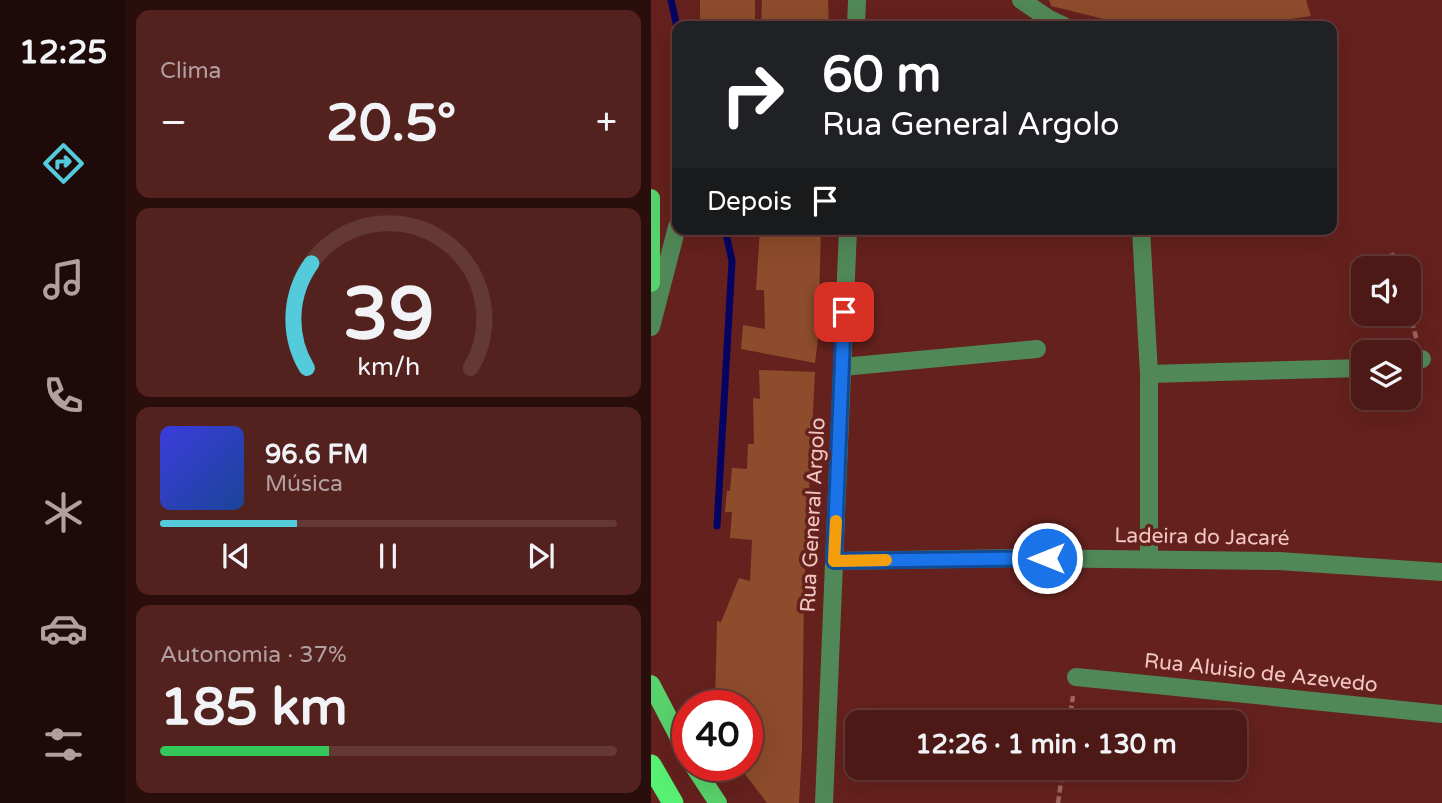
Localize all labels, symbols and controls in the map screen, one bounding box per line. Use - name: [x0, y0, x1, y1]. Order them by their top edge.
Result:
- text: 12:25: [19, 34, 107, 72]
- text: 60 m: [822, 46, 941, 105]
- icon: right: [707, 49, 798, 140]
- text: Clima: [160, 57, 221, 85]
- text: 20.5°: [326, 92, 456, 155]
- text: −: [160, 100, 187, 146]
- text: +: [596, 100, 617, 146]
- text: Rua General Argolo: [822, 106, 1120, 144]
- icon: directions: [39, 139, 88, 188]
- icon: arrive: [806, 182, 844, 220]
- text: Depois: [707, 186, 792, 217]
- icon: music: [39, 255, 88, 304]
- map controls: [1351, 256, 1421, 410]
- button: sound: [1351, 256, 1421, 326]
- text: 39: [343, 272, 434, 360]
- pin: [814, 282, 874, 342]
- icon: arrive: [825, 293, 863, 331]
- button: layers: [1351, 340, 1421, 410]
- text: km/h: [357, 352, 420, 382]
- icon: phone: [39, 371, 88, 420]
- street label: Rua General Argolo: [795, 417, 831, 613]
- text: 96.6 FM: [265, 439, 368, 470]
- text: Música: [265, 470, 343, 498]
- icon: climate: [39, 488, 88, 537]
- position arrow: [1010, 521, 1084, 595]
- street label: Ladeira do Jacaré: [1114, 523, 1290, 551]
- icon: previous: [217, 537, 255, 575]
- icon: pause: [369, 537, 407, 575]
- icon: next: [522, 537, 560, 575]
- icon: car: [39, 604, 88, 653]
- text: Autonomia · 37%: [160, 641, 347, 669]
- street label: Rua Aluisio de Azevedo: [1143, 648, 1379, 698]
- text: 185 km: [160, 676, 348, 739]
- speed limit sign: 40: [672, 690, 763, 781]
- icon: filters: [39, 720, 88, 769]
- text: 12:26 · 1 min · 130 m: [915, 729, 1177, 760]

